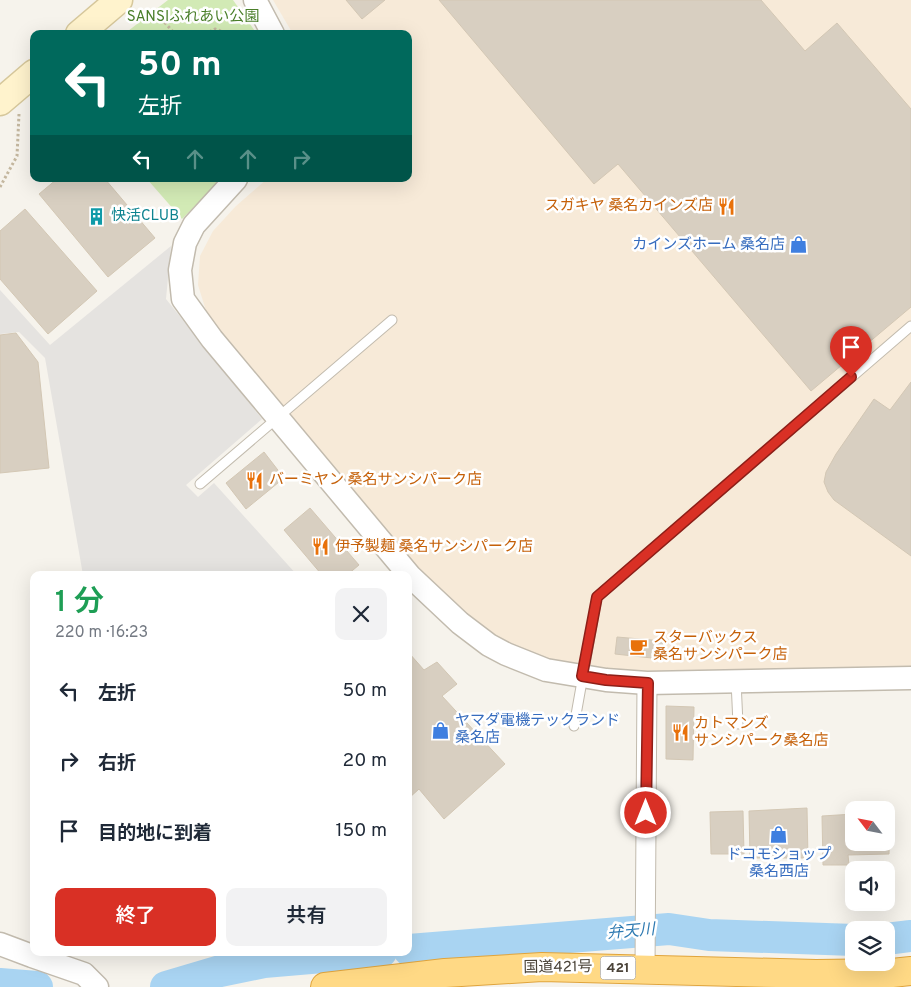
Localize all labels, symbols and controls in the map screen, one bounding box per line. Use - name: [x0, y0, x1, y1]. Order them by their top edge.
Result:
- park label: SANSIふれあい公園: [127, 8, 259, 27]
- text: 50 m: [138, 44, 222, 88]
- icon: left: [55, 50, 120, 115]
- text: 左折: [138, 94, 182, 121]
- icon: left: [128, 145, 156, 173]
- icon: ahead: [181, 145, 209, 173]
- icon: ahead: [234, 145, 262, 173]
- icon: right: [287, 145, 315, 173]
- restaurant icon: スガキヤ 桑名カインズ店: [717, 196, 737, 216]
- place label: スガキヤ 桑名カインズ店: [545, 197, 713, 216]
- building icon: 快活CLUB: [87, 206, 107, 226]
- place label: 快活CLUB: [111, 207, 179, 226]
- shop icon: カインズホーム 桑名店: [789, 235, 809, 255]
- place label: カインズホーム 桑名店: [632, 236, 785, 255]
- pin: [830, 326, 872, 377]
- icon: arrive: [837, 333, 865, 361]
- restaurant icon: バーミヤン 桑名サンシパーク店: [245, 470, 265, 490]
- place label: バーミヤン 桑名サンシパーク店: [269, 471, 482, 490]
- restaurant icon: 伊予製麺 桑名サンシパーク店: [311, 537, 331, 557]
- place label: 伊予製麺 桑名サンシパーク店: [335, 538, 533, 557]
- text: 1 分: [55, 585, 104, 622]
- button: close: [335, 588, 387, 640]
- text: 220 m · 16:23: [55, 623, 148, 643]
- place label: スターバックス 桑名サンシパーク店: [653, 629, 788, 665]
- cafe icon: スターバックス 桑名サンシパーク店: [629, 637, 649, 657]
- icon: left: [55, 677, 83, 705]
- text: 50 m: [342, 679, 387, 703]
- text: 左折: [98, 682, 136, 706]
- place label: ヤマダ電機テックランド 桑名店: [455, 711, 620, 748]
- place label: カトマンズ サンシパーク桑名店: [694, 715, 829, 751]
- shop icon: ヤマダ電機テックランド 桑名店: [431, 720, 451, 740]
- restaurant icon: カトマンズ サンシパーク桑名店: [670, 723, 690, 743]
- icon: right: [55, 747, 83, 775]
- text: 20 m: [343, 749, 387, 773]
- text: 右折: [98, 752, 136, 776]
- position arrow: [619, 786, 671, 838]
- north arrow: [845, 801, 895, 851]
- map controls: [845, 801, 895, 971]
- icon: arrive: [55, 817, 83, 845]
- text: 150 m: [335, 819, 387, 843]
- text: 目的地に到着: [98, 822, 212, 846]
- shop icon: ドコモショップ 桑名西店: [769, 824, 789, 844]
- place label: ドコモショップ 桑名西店: [726, 846, 832, 882]
- button: sound: [845, 861, 895, 911]
- button: 終了: [55, 888, 216, 946]
- button: 共有: [226, 888, 387, 946]
- water label: 弁天川: [606, 920, 658, 944]
- button: layers: [845, 921, 895, 971]
- road number: 421: [600, 956, 636, 980]
- street label: 国道421号: [523, 958, 593, 978]

